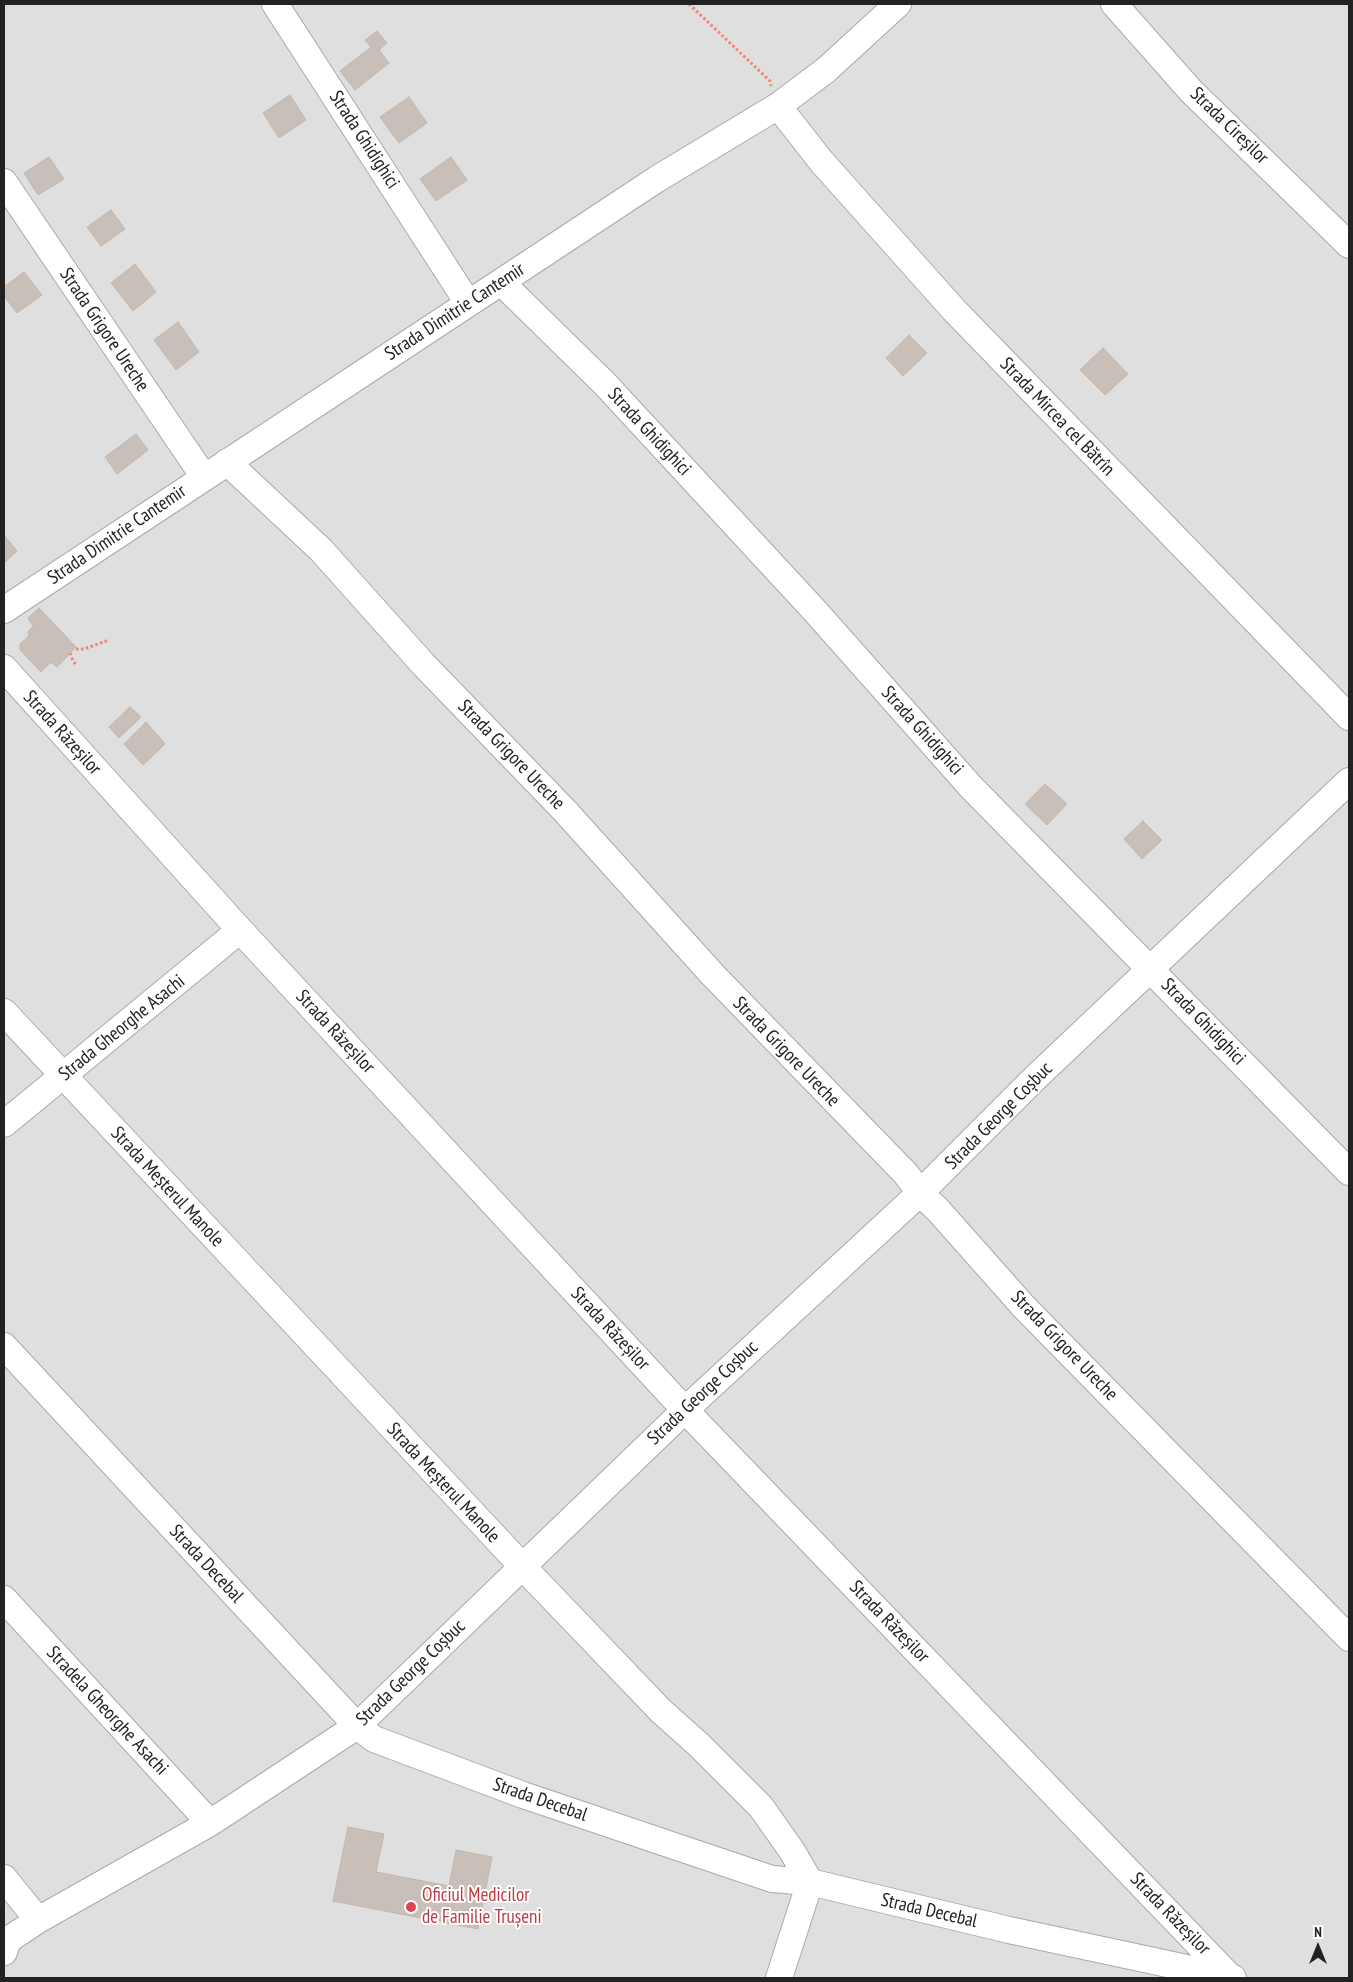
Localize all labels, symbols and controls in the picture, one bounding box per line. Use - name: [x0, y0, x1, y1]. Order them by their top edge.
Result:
- street label: Strada Cireșilor: [1185, 83, 1273, 169]
- street label: Strada Ghidighici: [324, 87, 404, 193]
- street label: Strada Dimitrie Cantemir: [381, 258, 529, 366]
- street label: Strada Grigore Ureche: [54, 264, 154, 396]
- street label: Strada Mircea cel Bătrîn: [995, 353, 1119, 481]
- street label: Strada Ghidighici: [603, 383, 695, 481]
- street label: Strada Dimitrie Cantemir: [43, 480, 191, 590]
- street label: Strada Ghidighici: [876, 682, 968, 780]
- street label: Strada Răzeșilor: [18, 686, 106, 780]
- street label: Strada Grigore Ureche: [453, 695, 569, 815]
- street label: Strada Gheorghe Asachi: [54, 970, 190, 1086]
- street label: Strada Ghidighici: [1156, 974, 1250, 1070]
- street label: Strada Răzeșilor: [291, 986, 379, 1078]
- street label: Strada Grigore Ureche: [728, 992, 844, 1112]
- street label: Strada George Coșbuc: [941, 1058, 1057, 1174]
- street label: Strada Meșterul Manole: [106, 1122, 228, 1252]
- street label: Strada Răzeșilor: [566, 1283, 654, 1375]
- street label: Strada Grigore Ureche: [1006, 1286, 1122, 1406]
- street label: Strada George Coșbuc: [643, 1336, 763, 1450]
- street label: Strada Meșterul Manole: [382, 1418, 504, 1548]
- street label: Strada Decebal: [164, 1520, 248, 1608]
- street label: Strada Răzeșilor: [844, 1576, 934, 1668]
- street label: Strada George Coșbuc: [352, 1615, 470, 1731]
- street label: Stradela Gheorghe Asachi: [41, 1642, 173, 1780]
- street label: Strada Decebal: [490, 1773, 590, 1827]
- street label: Strada Răzeșilor: [1125, 1868, 1215, 1960]
- place label: Oficiul Medicilor de Familie Trușeni: [422, 1885, 542, 1929]
- street label: Strada Decebal: [879, 1889, 979, 1933]
- marker: Oficiul Medicilor de Familie Trușeni: [404, 1900, 418, 1914]
- north arrow: [1293, 1922, 1343, 1972]
- text: N: [1314, 1923, 1322, 1941]

